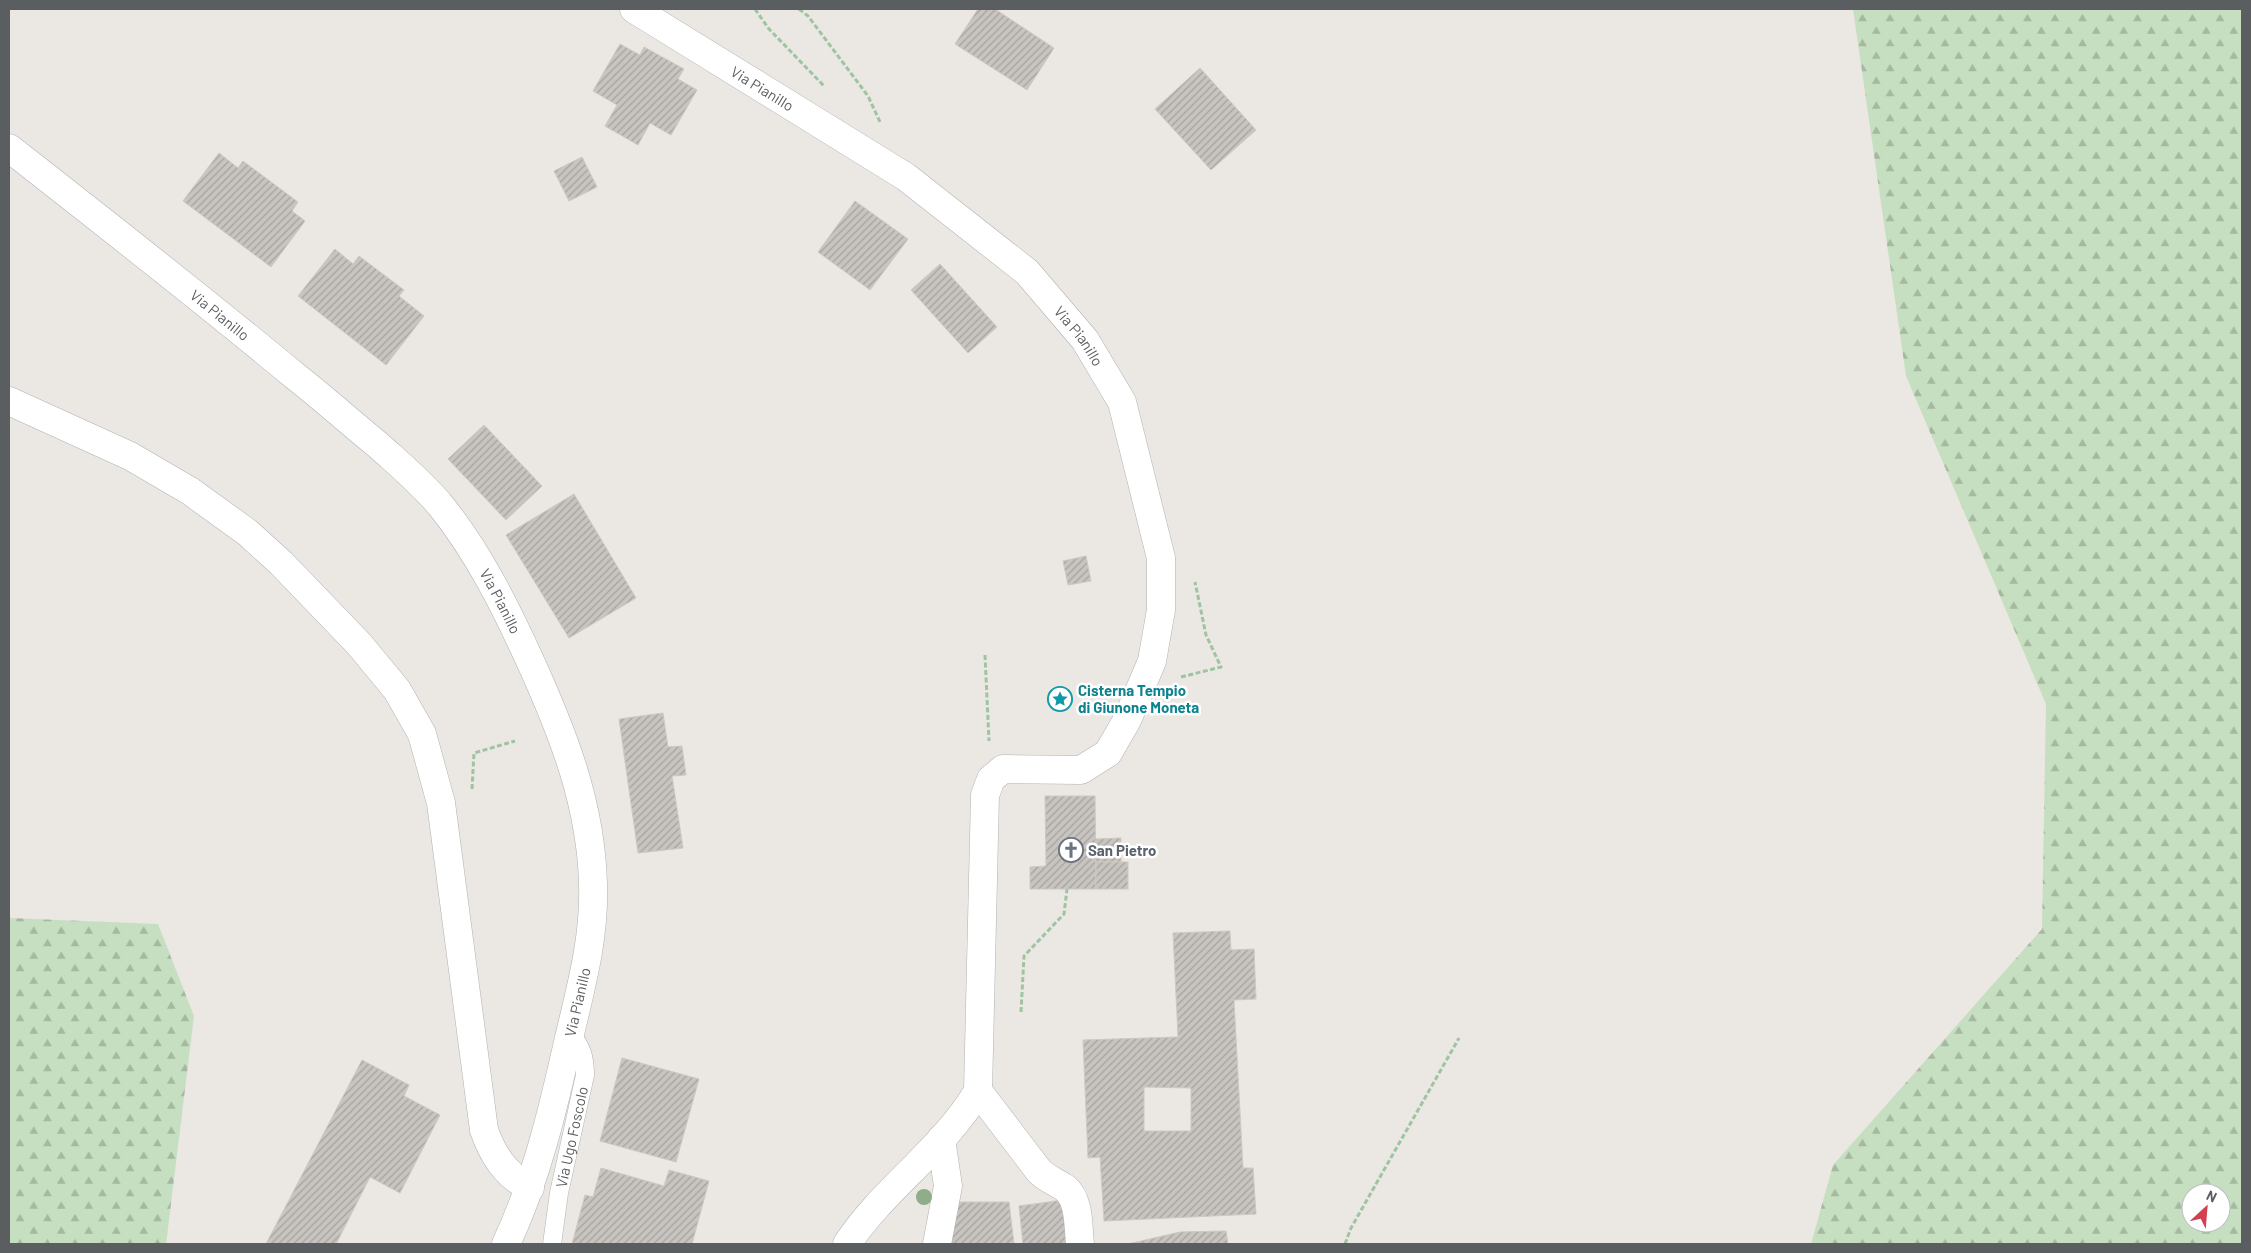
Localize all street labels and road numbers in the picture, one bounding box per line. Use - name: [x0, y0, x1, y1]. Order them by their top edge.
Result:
- street label: Via Pianillo: [728, 62, 797, 115]
- street label: Via Pianillo: [187, 286, 253, 344]
- street label: Via Pianillo: [1051, 302, 1107, 369]
- street label: Via Pianillo: [476, 565, 525, 636]
- street label: Via Pianillo: [560, 966, 594, 1038]
- street label: Via Ugo Foscolo: [551, 1084, 591, 1189]

